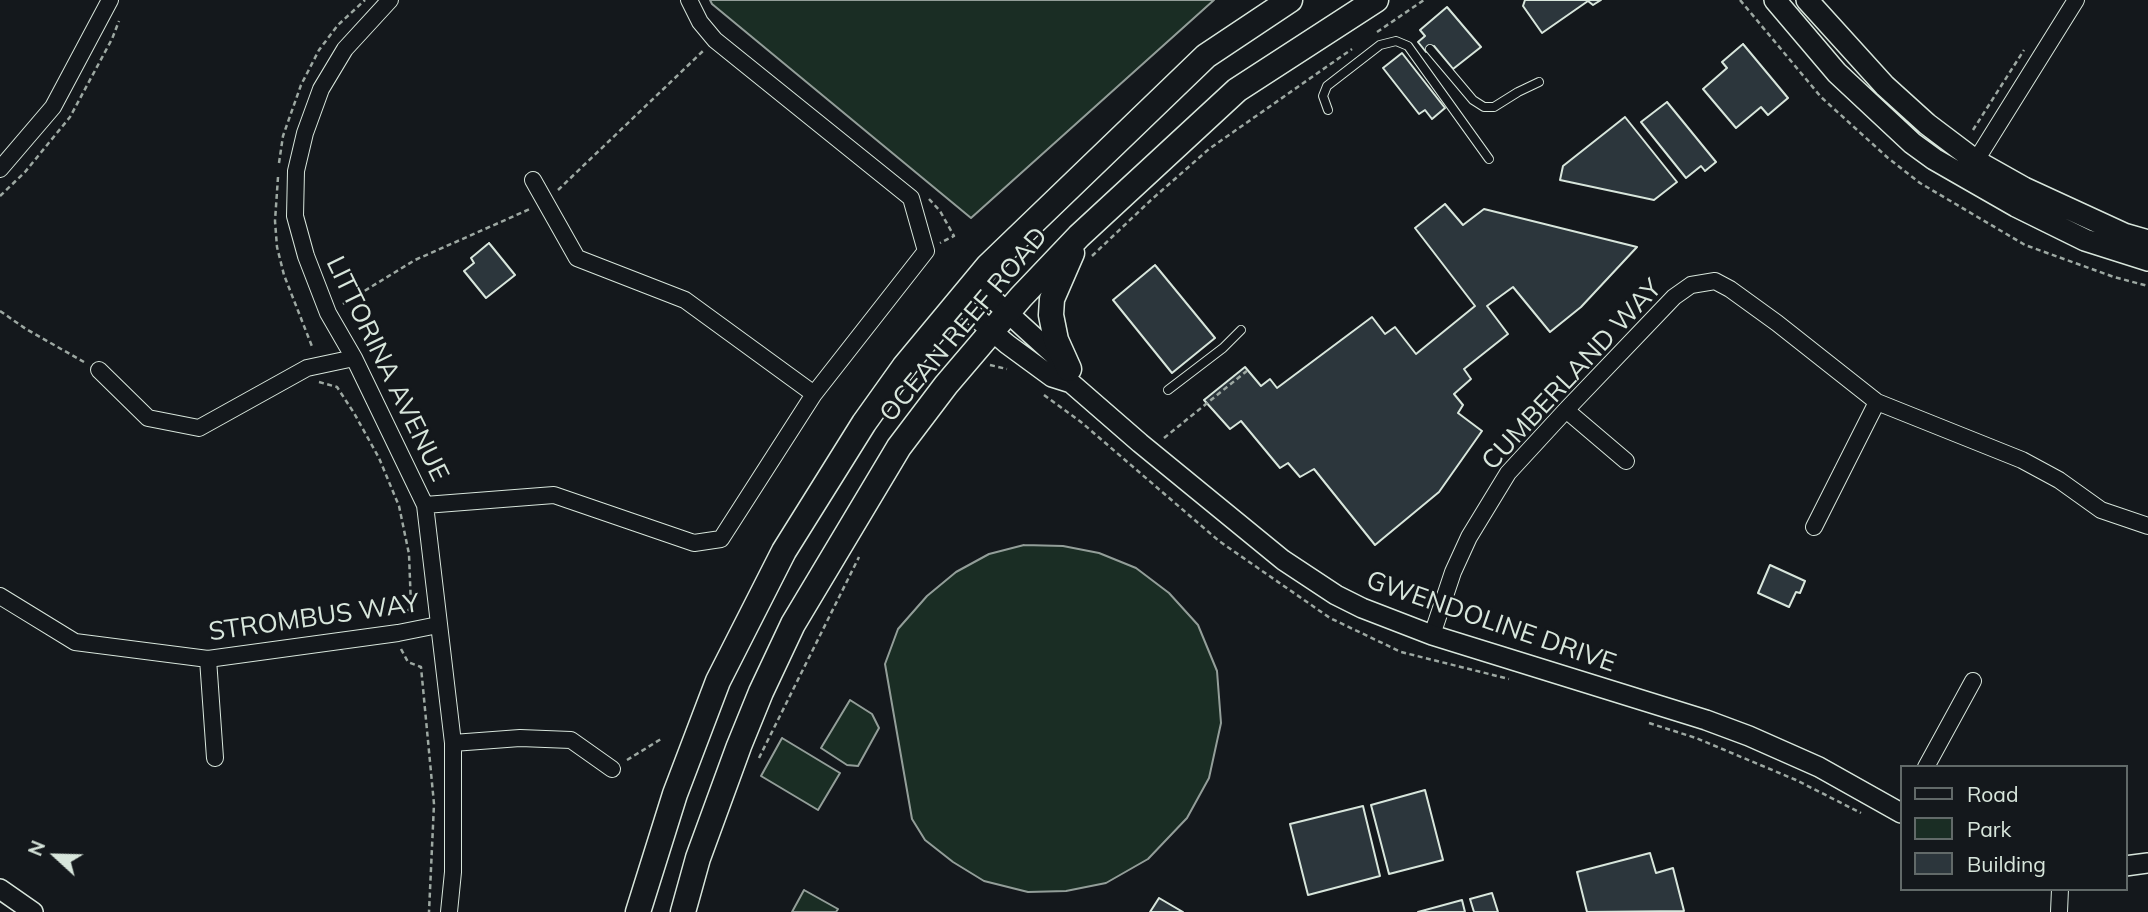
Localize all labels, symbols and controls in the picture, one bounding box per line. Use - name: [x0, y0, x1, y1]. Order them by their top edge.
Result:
- street label: OCEAN REEF ROAD: [874, 221, 1054, 429]
- street label: LITTORINA AVENUE: [319, 251, 455, 487]
- street label: CUMBERLAND WAY: [1476, 273, 1668, 477]
- street label: GWENDOLINE DRIVE: [1362, 565, 1620, 679]
- street label: STROMBUS WAY: [207, 588, 421, 648]
- legend: [1899, 765, 2127, 891]
- text: Road: [1967, 781, 2018, 807]
- text: Park: [1967, 816, 2011, 842]
- north arrow: [21, 821, 91, 891]
- text: N: [23, 837, 50, 859]
- text: Building: [1967, 851, 2046, 877]

